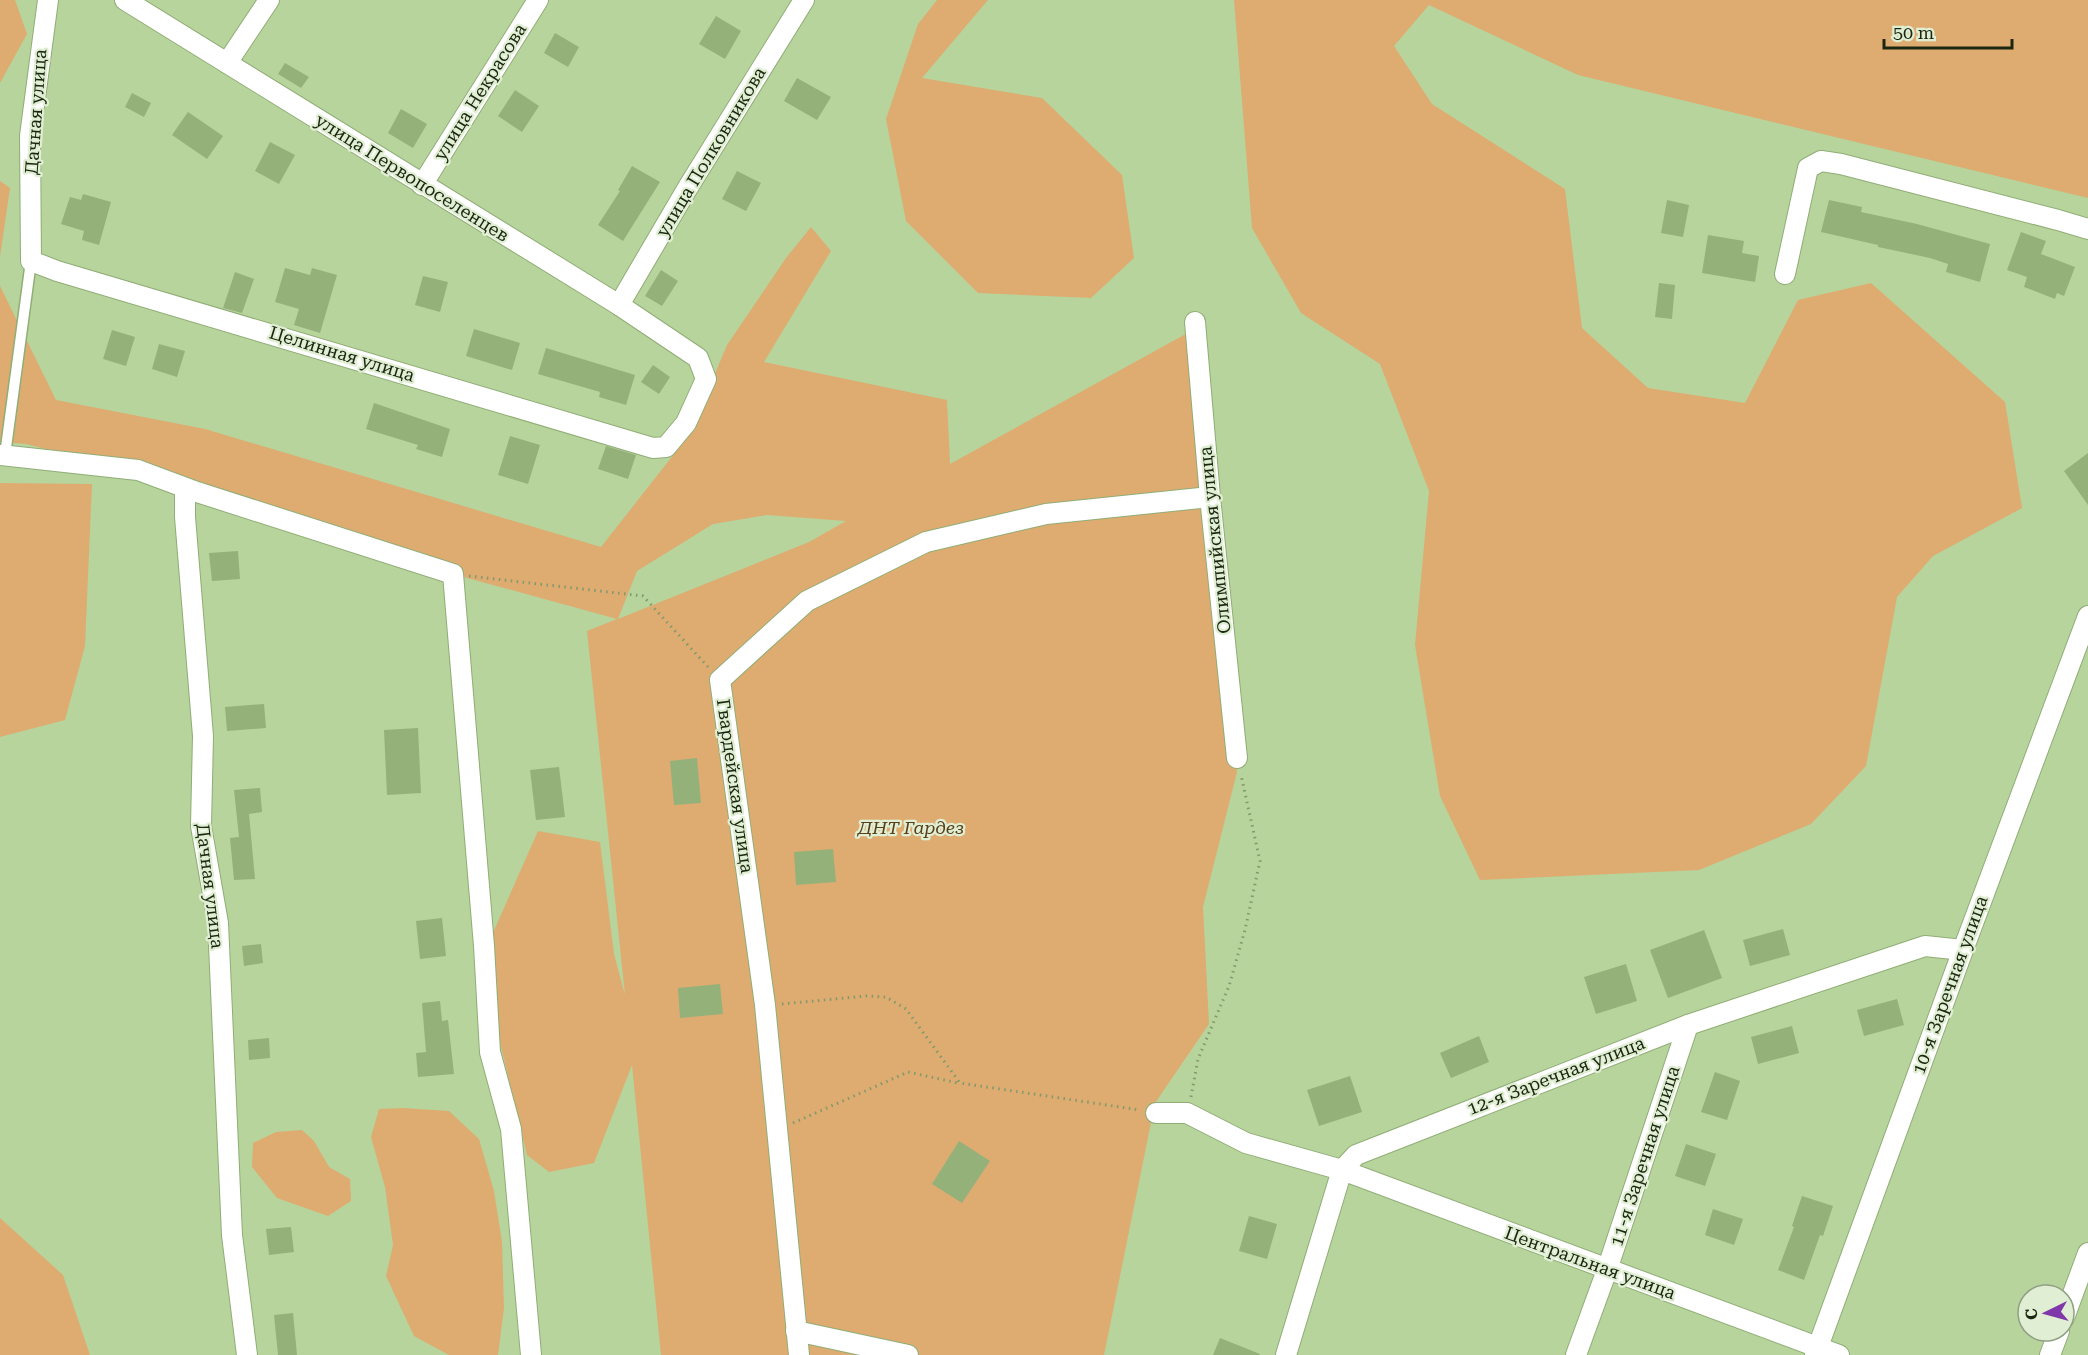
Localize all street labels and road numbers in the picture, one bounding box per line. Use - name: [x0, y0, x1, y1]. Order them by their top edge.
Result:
- street label: улица Некрасова: [429, 19, 530, 164]
- street label: Дачная улица: [21, 48, 50, 175]
- street label: улица Полковникова: [652, 63, 770, 240]
- street label: улица Первопоселенцев: [312, 109, 513, 246]
- street label: Целинная улица: [267, 321, 418, 386]
- street label: Олимпийская улица: [1194, 445, 1235, 635]
- street label: Гвардейская улица: [713, 697, 758, 875]
- street label: Дачная улица: [192, 822, 229, 950]
- street label: 10-я Заречная улица: [1907, 893, 1992, 1077]
- street label: 12-я Заречная улица: [1464, 1032, 1648, 1119]
- street label: 11-я Заречная улица: [1605, 1063, 1684, 1249]
- street label: Центральная улица: [1502, 1222, 1679, 1303]

